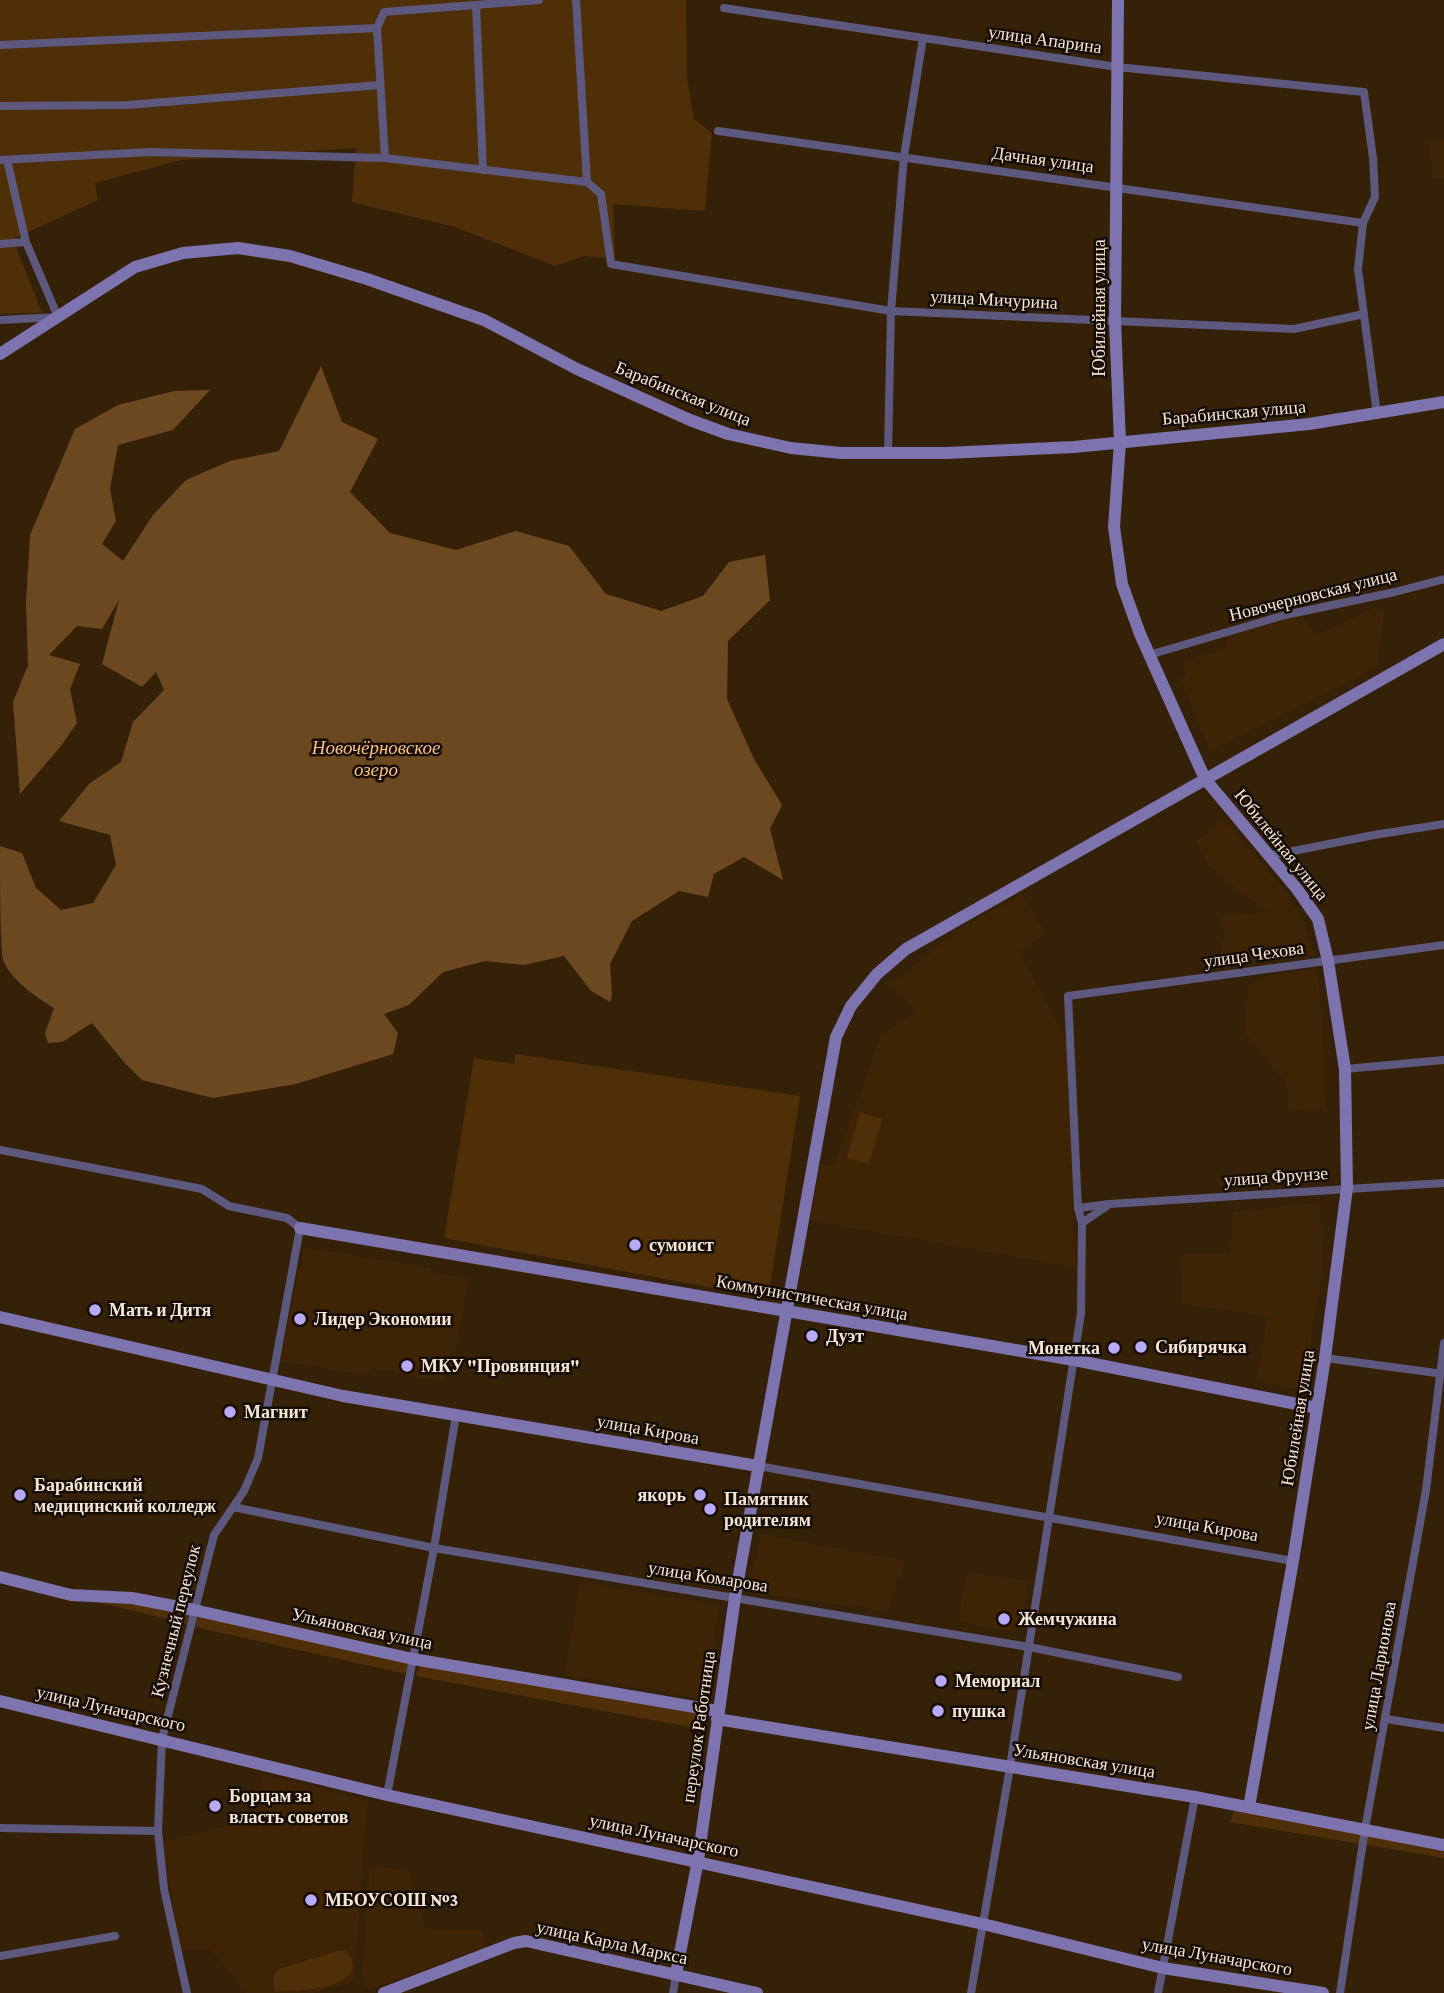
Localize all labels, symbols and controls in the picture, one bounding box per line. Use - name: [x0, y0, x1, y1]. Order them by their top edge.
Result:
- street label: улица Апарина: [987, 21, 1103, 59]
- street label: Дачная улица: [991, 142, 1095, 178]
- street label: Юбилейная улица: [1088, 239, 1110, 377]
- street label: улица Мичурина: [930, 286, 1058, 314]
- street label: Барабинская улица: [612, 357, 754, 431]
- street label: Барабинская улица: [1161, 396, 1307, 430]
- street label: Новочерновская улица: [1227, 564, 1399, 626]
- water label: Новочёрновское озеро: [312, 737, 440, 781]
- street label: Юбилейная улица: [1229, 785, 1333, 905]
- street label: улица Чехова: [1203, 937, 1305, 973]
- street label: улица Фрунзе: [1223, 1163, 1329, 1191]
- place label: сумоист: [649, 1234, 714, 1256]
- marker: сумоист: [627, 1237, 643, 1253]
- street label: Коммунистическая улица: [714, 1270, 910, 1326]
- place label: Мать и Дитя: [109, 1299, 211, 1321]
- marker: Мать и Дитя: [87, 1302, 103, 1318]
- place label: Лидер Экономии: [314, 1308, 452, 1330]
- marker: Лидер Экономии: [292, 1311, 308, 1327]
- place label: Дуэт: [826, 1325, 864, 1347]
- marker: Дуэт: [804, 1328, 820, 1344]
- place label: Сибирячка: [1155, 1336, 1247, 1358]
- place label: Монетка: [1028, 1337, 1100, 1359]
- marker: Сибирячка: [1133, 1339, 1149, 1355]
- marker: Монетка: [1106, 1340, 1122, 1356]
- street label: Юбилейная улица: [1277, 1348, 1319, 1488]
- place label: МКУ "Провинция": [421, 1355, 580, 1377]
- marker: МКУ "Провинция": [399, 1358, 415, 1374]
- place label: Магнит: [244, 1401, 308, 1423]
- marker: Магнит: [222, 1404, 238, 1420]
- street label: улица Кирова: [595, 1410, 701, 1450]
- place label: Барабинский медицинский колледж: [34, 1474, 216, 1516]
- place label: якорь: [638, 1484, 686, 1506]
- marker: Барабинский медицинский колледж: [12, 1487, 28, 1503]
- marker: якорь: [692, 1487, 708, 1503]
- place label: Памятник родителям: [724, 1488, 811, 1530]
- marker: Памятник родителям: [702, 1501, 718, 1517]
- street label: улица Кирова: [1154, 1507, 1260, 1547]
- street label: Кузнечный переулок: [147, 1542, 205, 1700]
- street label: улица Комарова: [647, 1557, 769, 1597]
- street label: улица Ларионова: [1357, 1600, 1401, 1732]
- street label: Ульяновская улица: [289, 1603, 435, 1655]
- place label: Жемчужина: [1018, 1608, 1117, 1630]
- marker: Жемчужина: [996, 1611, 1012, 1627]
- street label: переулок Работница: [678, 1650, 720, 1804]
- place label: Мемориал: [955, 1670, 1040, 1692]
- marker: Мемориал: [933, 1673, 949, 1689]
- street label: улица Луначарского: [34, 1681, 188, 1737]
- place label: пушка: [952, 1700, 1006, 1722]
- marker: пушка: [930, 1703, 946, 1719]
- street label: Ульяновская улица: [1011, 1739, 1157, 1783]
- place label: Борцам за власть советов: [229, 1785, 349, 1828]
- marker: Борцам за власть советов: [207, 1798, 223, 1814]
- street label: улица Луначарского: [587, 1810, 741, 1862]
- place label: МБОУСОШ №3: [325, 1889, 458, 1911]
- marker: МБОУСОШ №3: [303, 1892, 319, 1908]
- street label: улица Карла Маркса: [534, 1916, 690, 1970]
- street label: улица Луначарского: [1140, 1933, 1294, 1981]

